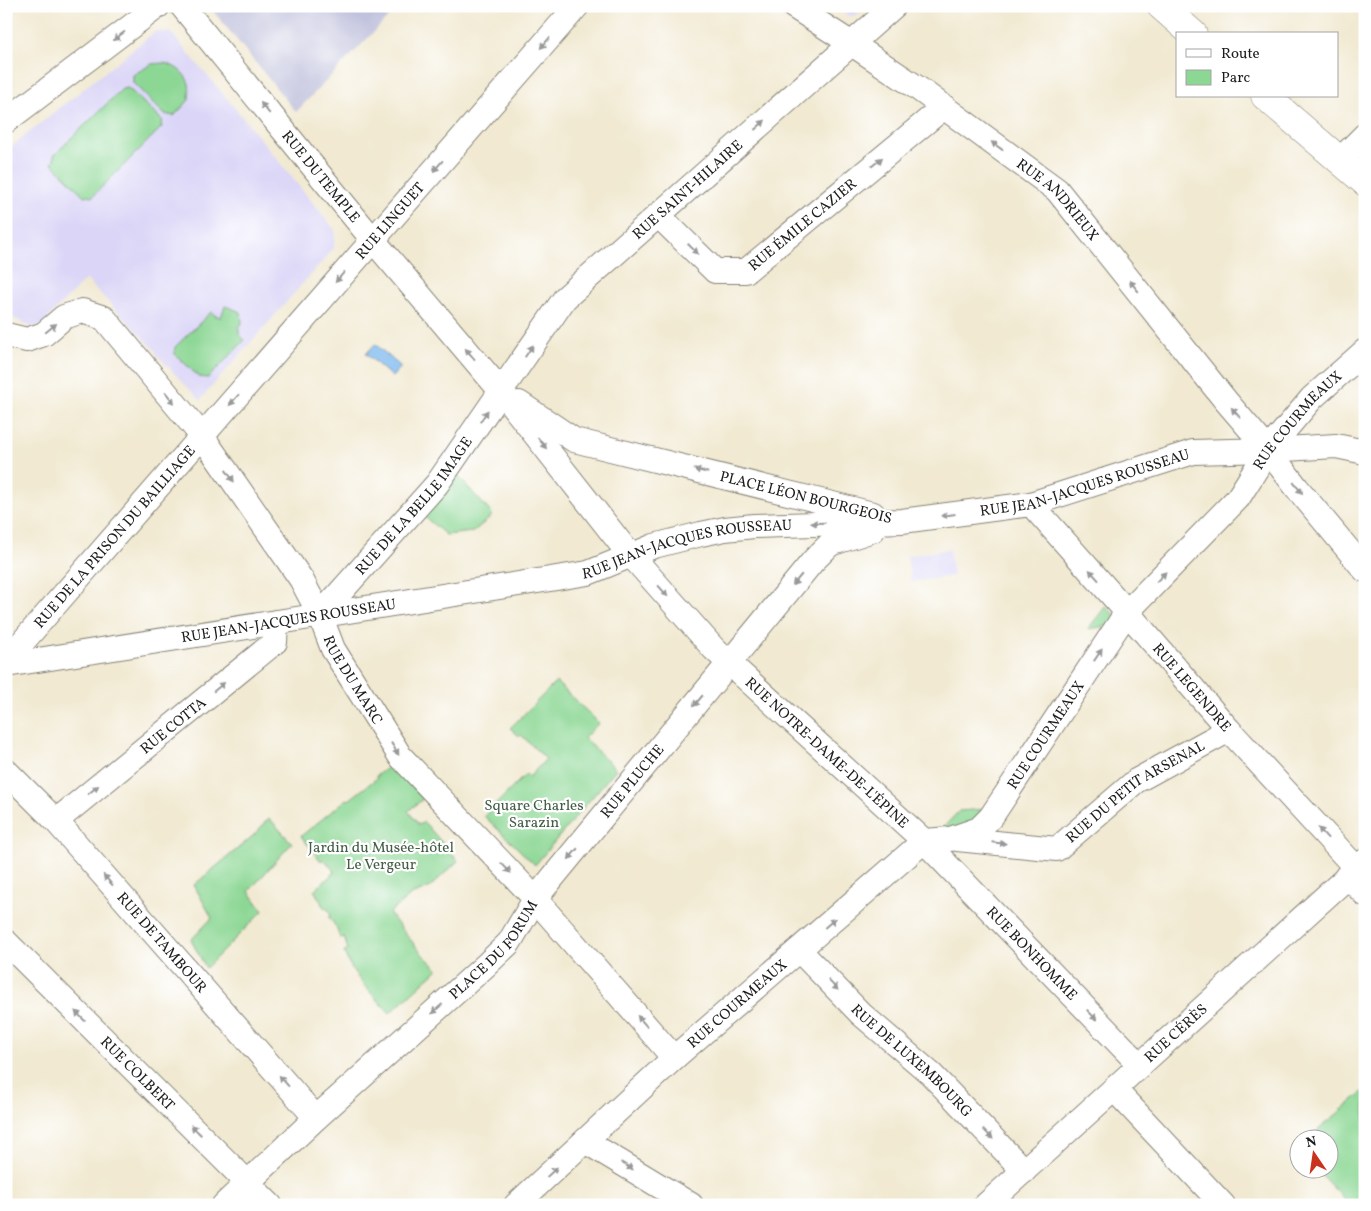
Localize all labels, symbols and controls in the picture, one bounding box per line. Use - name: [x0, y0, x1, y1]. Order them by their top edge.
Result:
- one-way arrow: [113, 30, 126, 41]
- legend: [1176, 32, 1338, 98]
- one-way arrow: [539, 36, 550, 49]
- text: Route: [1221, 44, 1260, 65]
- text: Parc: [1221, 68, 1250, 89]
- one-way arrow: [259, 102, 270, 115]
- one-way arrow: [754, 119, 767, 130]
- street label: RUE DU TEMPLE: [276, 127, 364, 228]
- street label: RUE SAINT-HILAIRE: [629, 136, 748, 245]
- one-way arrow: [991, 141, 1004, 151]
- street label: RUE ANDRIEUX: [1011, 154, 1103, 246]
- one-way arrow: [870, 157, 883, 168]
- one-way arrow: [432, 159, 444, 171]
- street label: RUE ÉMILE CAZIER: [744, 174, 862, 277]
- street label: RUE LINGUET: [351, 179, 430, 265]
- one-way arrow: [687, 243, 699, 255]
- one-way arrow: [335, 271, 346, 284]
- one-way arrow: [1129, 280, 1140, 293]
- one-way arrow: [45, 323, 58, 334]
- one-way arrow: [524, 344, 534, 357]
- one-way arrow: [464, 348, 475, 361]
- street label: RUE COURMEAUX: [1249, 367, 1347, 475]
- one-way arrow: [165, 391, 176, 404]
- one-way arrow: [228, 393, 240, 405]
- one-way arrow: [1231, 407, 1242, 419]
- one-way arrow: [479, 409, 489, 422]
- street label: RUE DE LA BELLE IMAGE: [351, 433, 478, 581]
- one-way arrow: [537, 436, 548, 449]
- street label: RUE DE LA PRISON DU BAILLIAGE: [30, 442, 201, 634]
- street label: RUE JEAN-JACQUES ROUSSEAU: [979, 445, 1192, 523]
- one-way arrow: [694, 467, 709, 475]
- street label: PLACE LÉON BOURGEOIS: [717, 467, 894, 530]
- one-way arrow: [225, 469, 235, 483]
- one-way arrow: [1292, 481, 1303, 494]
- one-way arrow: [939, 511, 955, 519]
- street label: RUE JEAN-JACQUES ROUSSEAU: [581, 516, 792, 586]
- one-way arrow: [810, 520, 826, 528]
- one-way arrow: [1088, 570, 1100, 582]
- one-way arrow: [1155, 571, 1167, 583]
- one-way arrow: [792, 573, 803, 586]
- one-way arrow: [657, 585, 669, 597]
- street label: RUE JEAN-JACQUES ROUSSEAU: [180, 594, 398, 649]
- street label: RUE DU MARC: [317, 633, 387, 729]
- street label: RUE LEGENDRE: [1147, 639, 1235, 737]
- one-way arrow: [1093, 648, 1103, 662]
- street label: RUE NOTRE-DAME-DE-L'ÉPINE: [740, 673, 913, 834]
- street label: RUE COURMEAUX: [1003, 677, 1090, 794]
- one-way arrow: [213, 682, 226, 693]
- street label: RUE COTTA: [136, 693, 212, 760]
- one-way arrow: [693, 695, 704, 708]
- street label: RUE DU PETIT ARSENAL: [1062, 736, 1209, 849]
- street label: RUE PLUCHE: [597, 741, 670, 823]
- one-way arrow: [391, 742, 400, 755]
- one-way arrow: [87, 784, 99, 796]
- park label: Square Charles Sarazin: [484, 796, 584, 834]
- one-way arrow: [1317, 827, 1329, 839]
- park label: Jardin du Musée-hôtel Le Vergeur: [308, 838, 454, 876]
- one-way arrow: [991, 840, 1007, 848]
- one-way arrow: [567, 847, 578, 860]
- one-way arrow: [500, 861, 512, 873]
- one-way arrow: [102, 875, 114, 887]
- street label: RUE DE TAMBOUR: [111, 888, 211, 998]
- street label: PLACE DU FORUM: [445, 897, 544, 1005]
- street label: RUE BONHOMME: [981, 903, 1081, 1006]
- one-way arrow: [824, 918, 837, 929]
- street label: RUE COURMEAUX: [683, 955, 792, 1054]
- one-way arrow: [827, 979, 839, 991]
- street label: RUE DE LUXEMBOURG: [845, 1000, 976, 1123]
- street label: RUE CÉRÈS: [1140, 1000, 1213, 1068]
- one-way arrow: [431, 1004, 444, 1015]
- one-way arrow: [1086, 1009, 1098, 1021]
- one-way arrow: [74, 1010, 86, 1022]
- one-way arrow: [636, 1016, 648, 1028]
- street label: RUE COLBERT: [95, 1032, 179, 1116]
- one-way arrow: [279, 1075, 290, 1088]
- one-way arrow: [190, 1124, 202, 1136]
- one-way arrow: [982, 1127, 994, 1139]
- north arrow: [1288, 1128, 1338, 1178]
- text: N: [1304, 1132, 1319, 1153]
- one-way arrow: [620, 1162, 633, 1171]
- one-way arrow: [546, 1166, 558, 1178]

